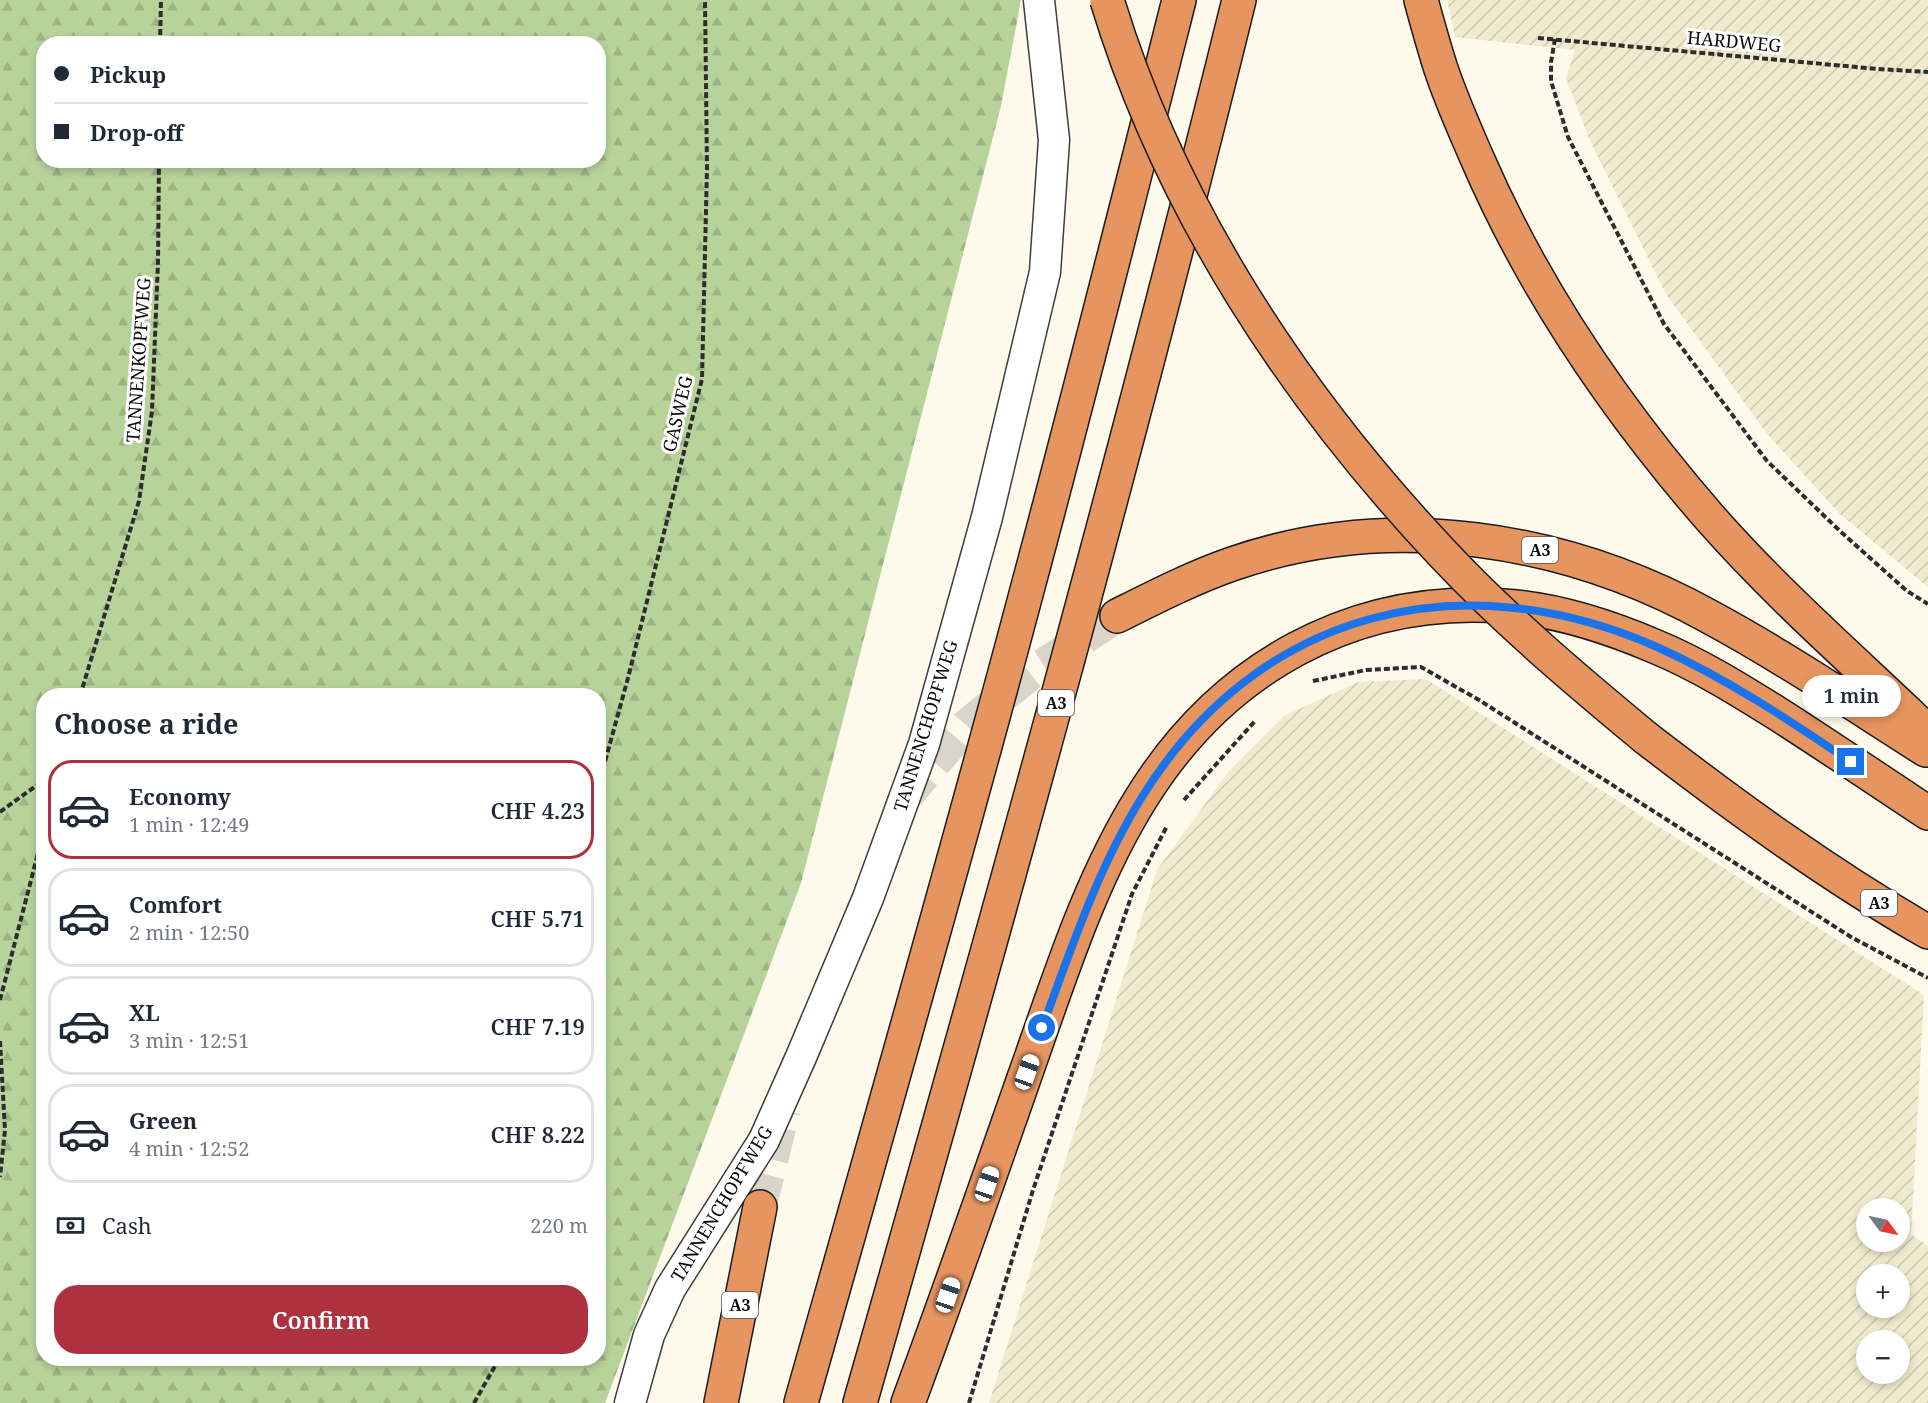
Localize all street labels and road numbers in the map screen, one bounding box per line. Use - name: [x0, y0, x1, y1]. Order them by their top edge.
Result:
- street label: HARDWEG: [1686, 25, 1782, 57]
- street label: TANNENKOPFWEG: [120, 277, 156, 443]
- street label: GASWEG: [657, 373, 698, 454]
- road number: A3: [1522, 537, 1558, 563]
- street label: TANNENCHOPFWEG: [888, 637, 963, 814]
- road number: A3: [1038, 690, 1074, 716]
- road number: A3: [1861, 890, 1897, 916]
- street label: TANNENCHOPFWEG: [665, 1121, 777, 1286]
- road number: A3: [722, 1292, 758, 1318]

